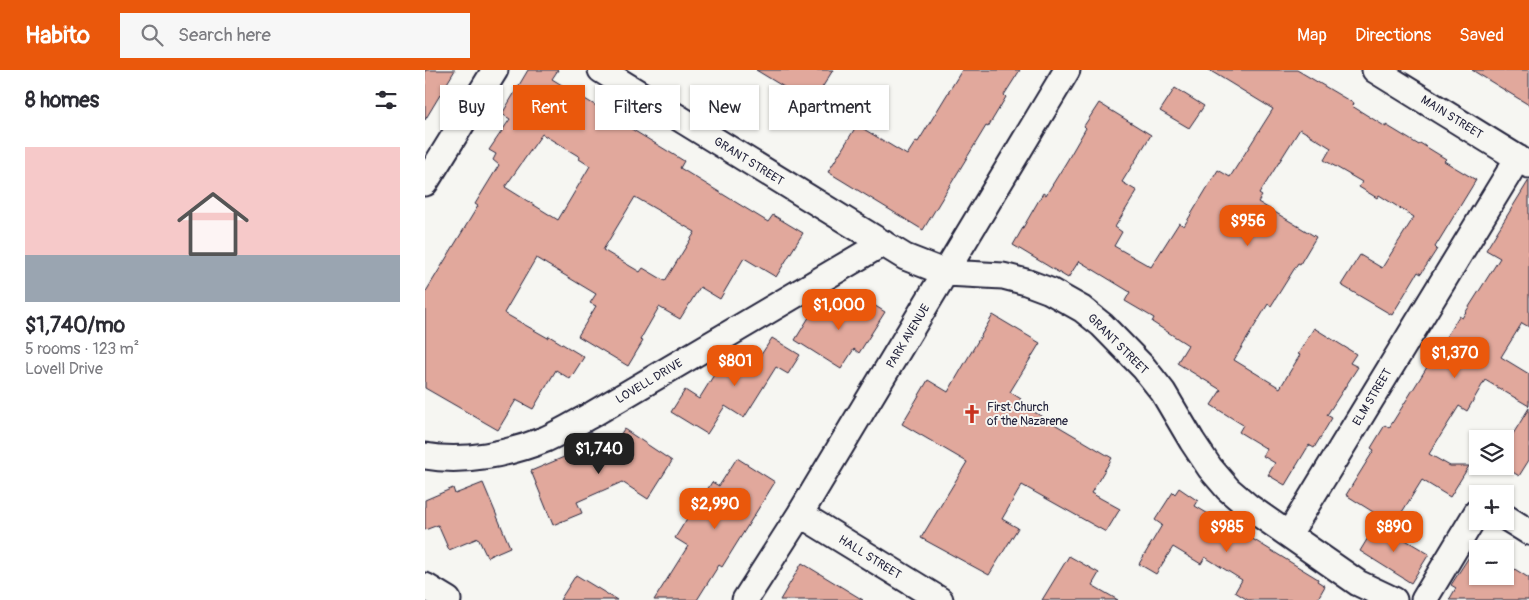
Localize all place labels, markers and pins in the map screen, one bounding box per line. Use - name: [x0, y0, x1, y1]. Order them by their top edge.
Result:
- pin: $956: [1218, 204, 1278, 247]
- pin: $1,000: [798, 288, 880, 331]
- pin: $1,370: [1414, 336, 1496, 379]
- pin: $801: [705, 344, 765, 387]
- place label: First Church of the Nazarene: [987, 400, 1068, 429]
- church icon: First Church of the Nazarene: [961, 403, 983, 425]
- pin: $1,740: [558, 432, 640, 475]
- pin: $2,990: [674, 488, 756, 530]
- pin: $985: [1197, 510, 1257, 553]
- pin: $890: [1364, 510, 1424, 553]

